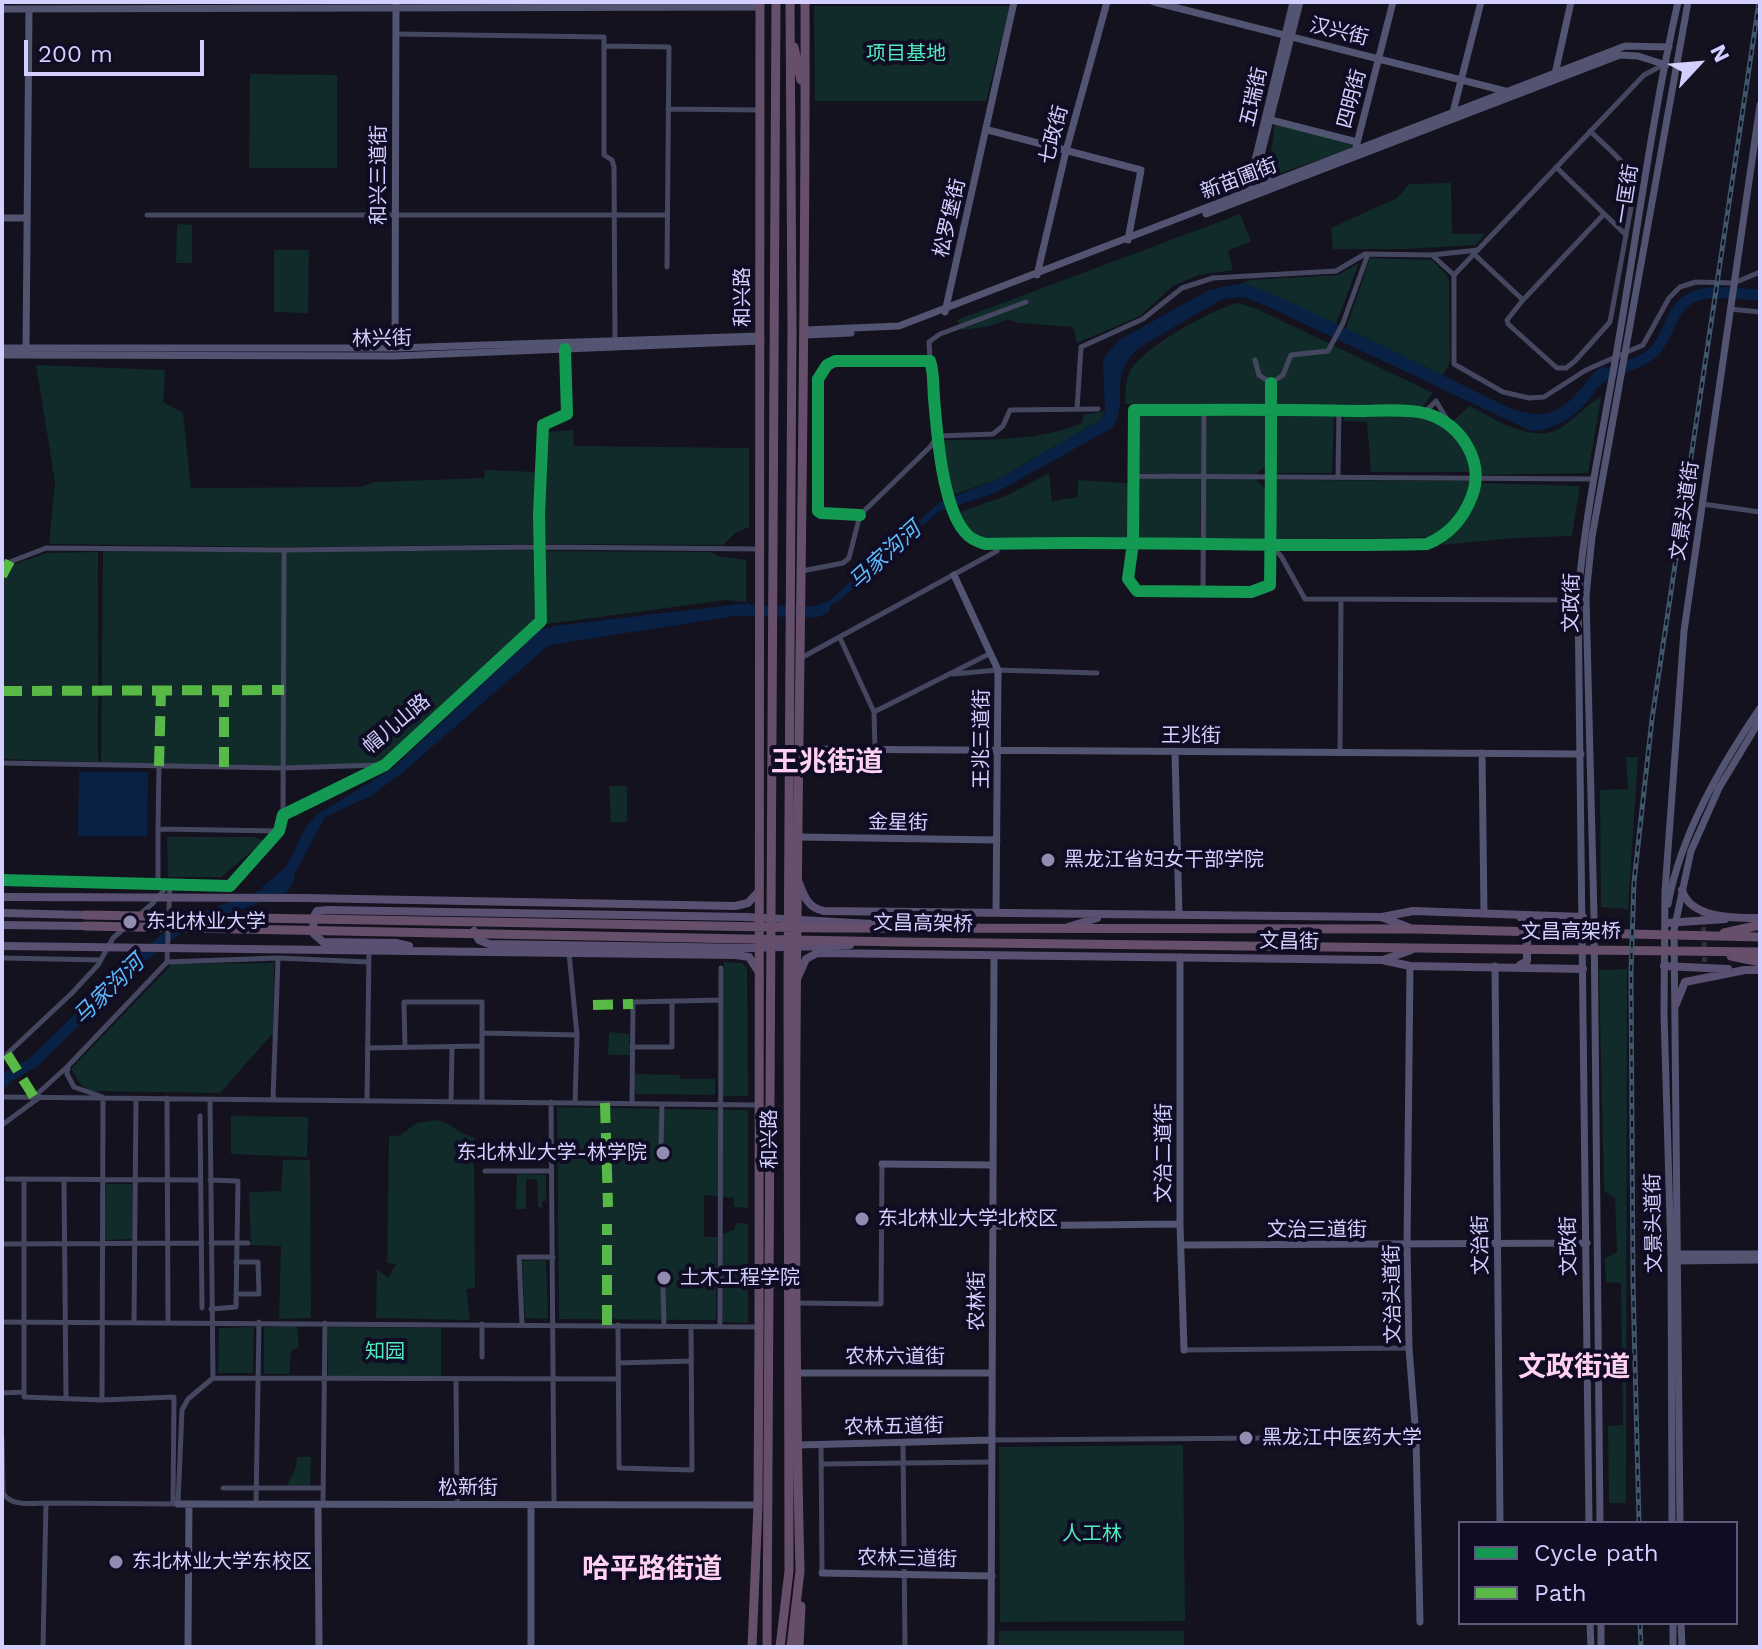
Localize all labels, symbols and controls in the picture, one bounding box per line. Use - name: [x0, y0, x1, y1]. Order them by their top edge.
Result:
- street label: 汉兴街: [1307, 13, 1371, 51]
- scale bar: [28, 24, 208, 74]
- north arrow: [1658, 24, 1738, 104]
- text: 200 m: [38, 40, 113, 68]
- text: N: [1705, 40, 1735, 66]
- park label: 项目基地: [866, 42, 946, 66]
- street label: 五瑞街: [1236, 65, 1272, 129]
- street label: 四明街: [1333, 67, 1371, 131]
- street label: 七政街: [1035, 103, 1073, 167]
- street label: 和兴三道街: [367, 125, 391, 225]
- street label: 新苗圃街: [1197, 153, 1281, 205]
- street label: 一匡街: [1610, 162, 1644, 226]
- street label: 松罗堡街: [929, 176, 971, 260]
- street label: 和兴路: [731, 267, 755, 327]
- street label: 林兴街: [352, 326, 412, 352]
- street label: 文景头道街: [1666, 460, 1704, 562]
- water label: 马家沟河: [843, 517, 927, 595]
- street label: 文政街: [1559, 573, 1585, 633]
- street label: 帽儿山路: [359, 689, 435, 759]
- street label: 王兆三道街: [970, 689, 994, 789]
- street label: 王兆街: [1161, 724, 1221, 748]
- district label: 王兆街道: [771, 746, 883, 780]
- street label: 金星街: [868, 810, 928, 836]
- place label: 黑龙江省妇女干部学院: [1064, 848, 1264, 872]
- marker: 黑龙江省妇女干部学院: [1039, 851, 1057, 869]
- place label: 东北林业大学: [146, 910, 266, 934]
- street label: 文昌高架桥: [873, 911, 973, 937]
- marker: 东北林业大学: [121, 913, 139, 931]
- street label: 文昌高架桥: [1521, 920, 1621, 944]
- street label: 文昌街: [1259, 929, 1319, 955]
- water label: 马家沟河: [68, 950, 150, 1030]
- street label: 文治二道街: [1152, 1103, 1176, 1203]
- street label: 和兴路: [758, 1109, 782, 1169]
- place label: 东北林业大学-林学院: [457, 1141, 647, 1165]
- marker: 东北林业大学-林学院: [654, 1144, 672, 1162]
- street label: 文景头道街: [1641, 1173, 1667, 1273]
- place label: 东北林业大学北校区: [878, 1207, 1058, 1231]
- marker: 东北林业大学北校区: [853, 1210, 871, 1228]
- street label: 文治街: [1468, 1215, 1494, 1275]
- street label: 文政街: [1556, 1216, 1582, 1276]
- street label: 文治三道街: [1267, 1218, 1367, 1242]
- street label: 文治头道街: [1380, 1244, 1406, 1344]
- place label: 土木工程学院: [680, 1266, 800, 1290]
- marker: 土木工程学院: [655, 1269, 673, 1287]
- street label: 农林街: [965, 1271, 989, 1331]
- park label: 知园: [365, 1340, 405, 1364]
- street label: 农林六道街: [845, 1345, 945, 1369]
- district label: 文政街道: [1518, 1351, 1630, 1385]
- street label: 农林五道街: [844, 1414, 944, 1440]
- place label: 黑龙江中医药大学: [1262, 1426, 1422, 1450]
- marker: 黑龙江中医药大学: [1237, 1429, 1255, 1447]
- street label: 松新街: [438, 1476, 498, 1500]
- legend: [1458, 1521, 1738, 1625]
- park label: 人工林: [1062, 1522, 1122, 1546]
- text: Cycle path: [1534, 1539, 1659, 1567]
- street label: 农林三道街: [857, 1546, 957, 1572]
- place label: 东北林业大学东校区: [132, 1550, 312, 1574]
- marker: 东北林业大学东校区: [107, 1553, 125, 1571]
- district label: 哈平路街道: [582, 1553, 722, 1587]
- text: Path: [1534, 1579, 1587, 1607]

